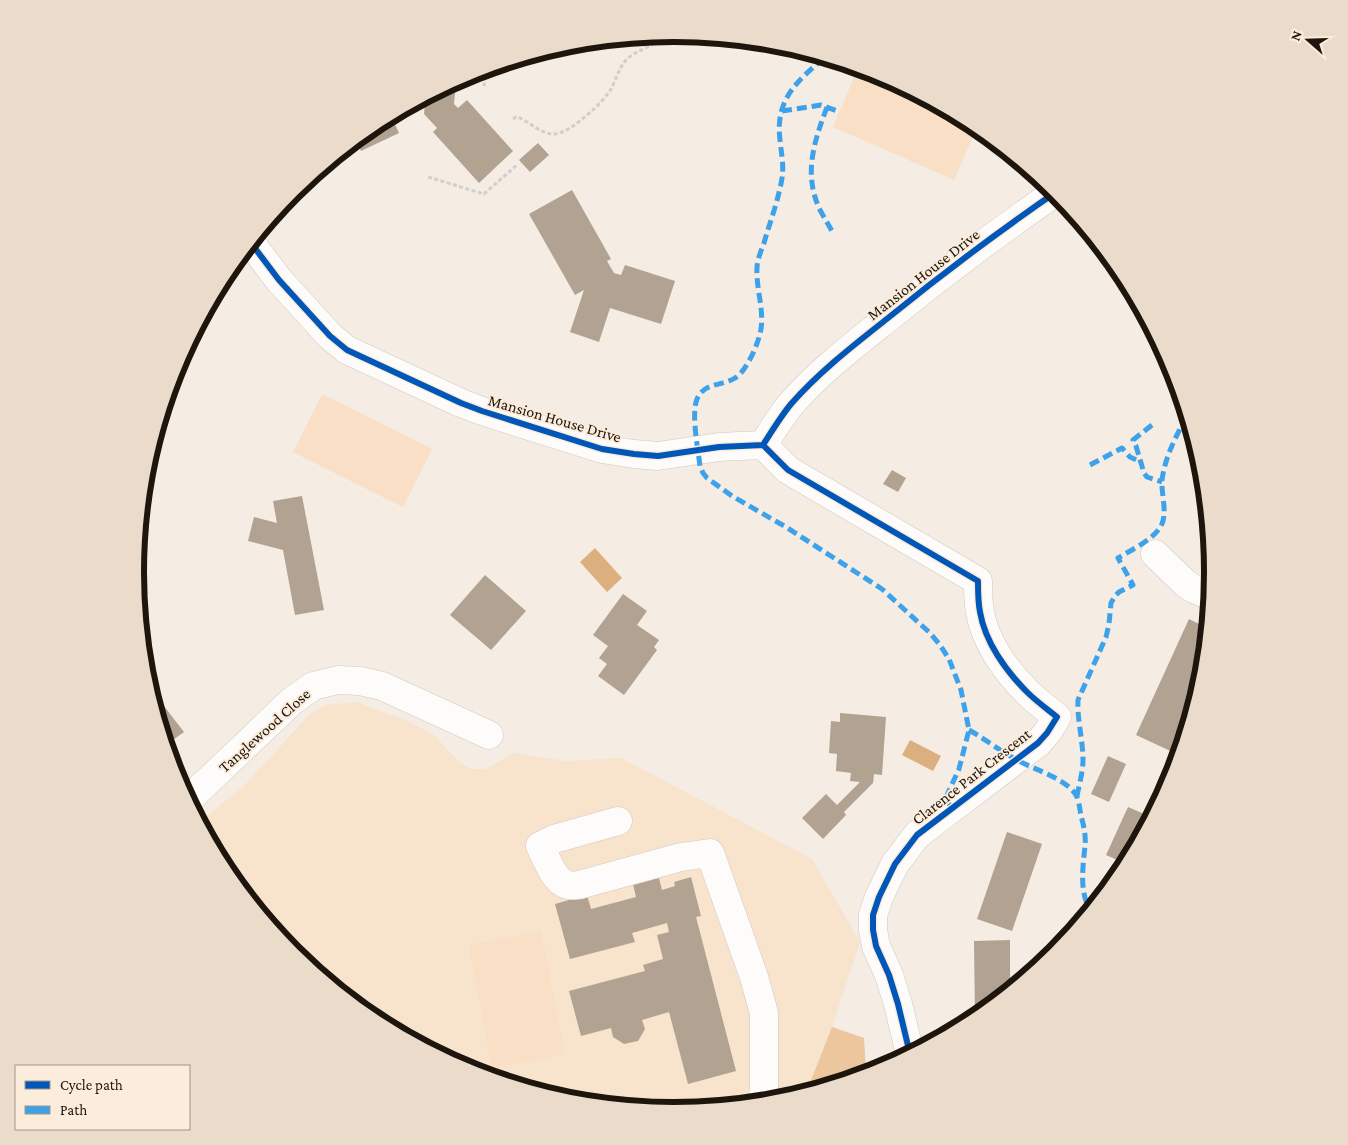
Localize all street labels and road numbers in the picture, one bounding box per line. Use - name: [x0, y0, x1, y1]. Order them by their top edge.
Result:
- street label: Mansion House Drive: [864, 225, 983, 323]
- street label: Mansion House Drive: [487, 391, 623, 446]
- street label: Tanglewood Close: [215, 685, 314, 777]
- street label: Clarence Park Crescent: [909, 724, 1034, 828]

